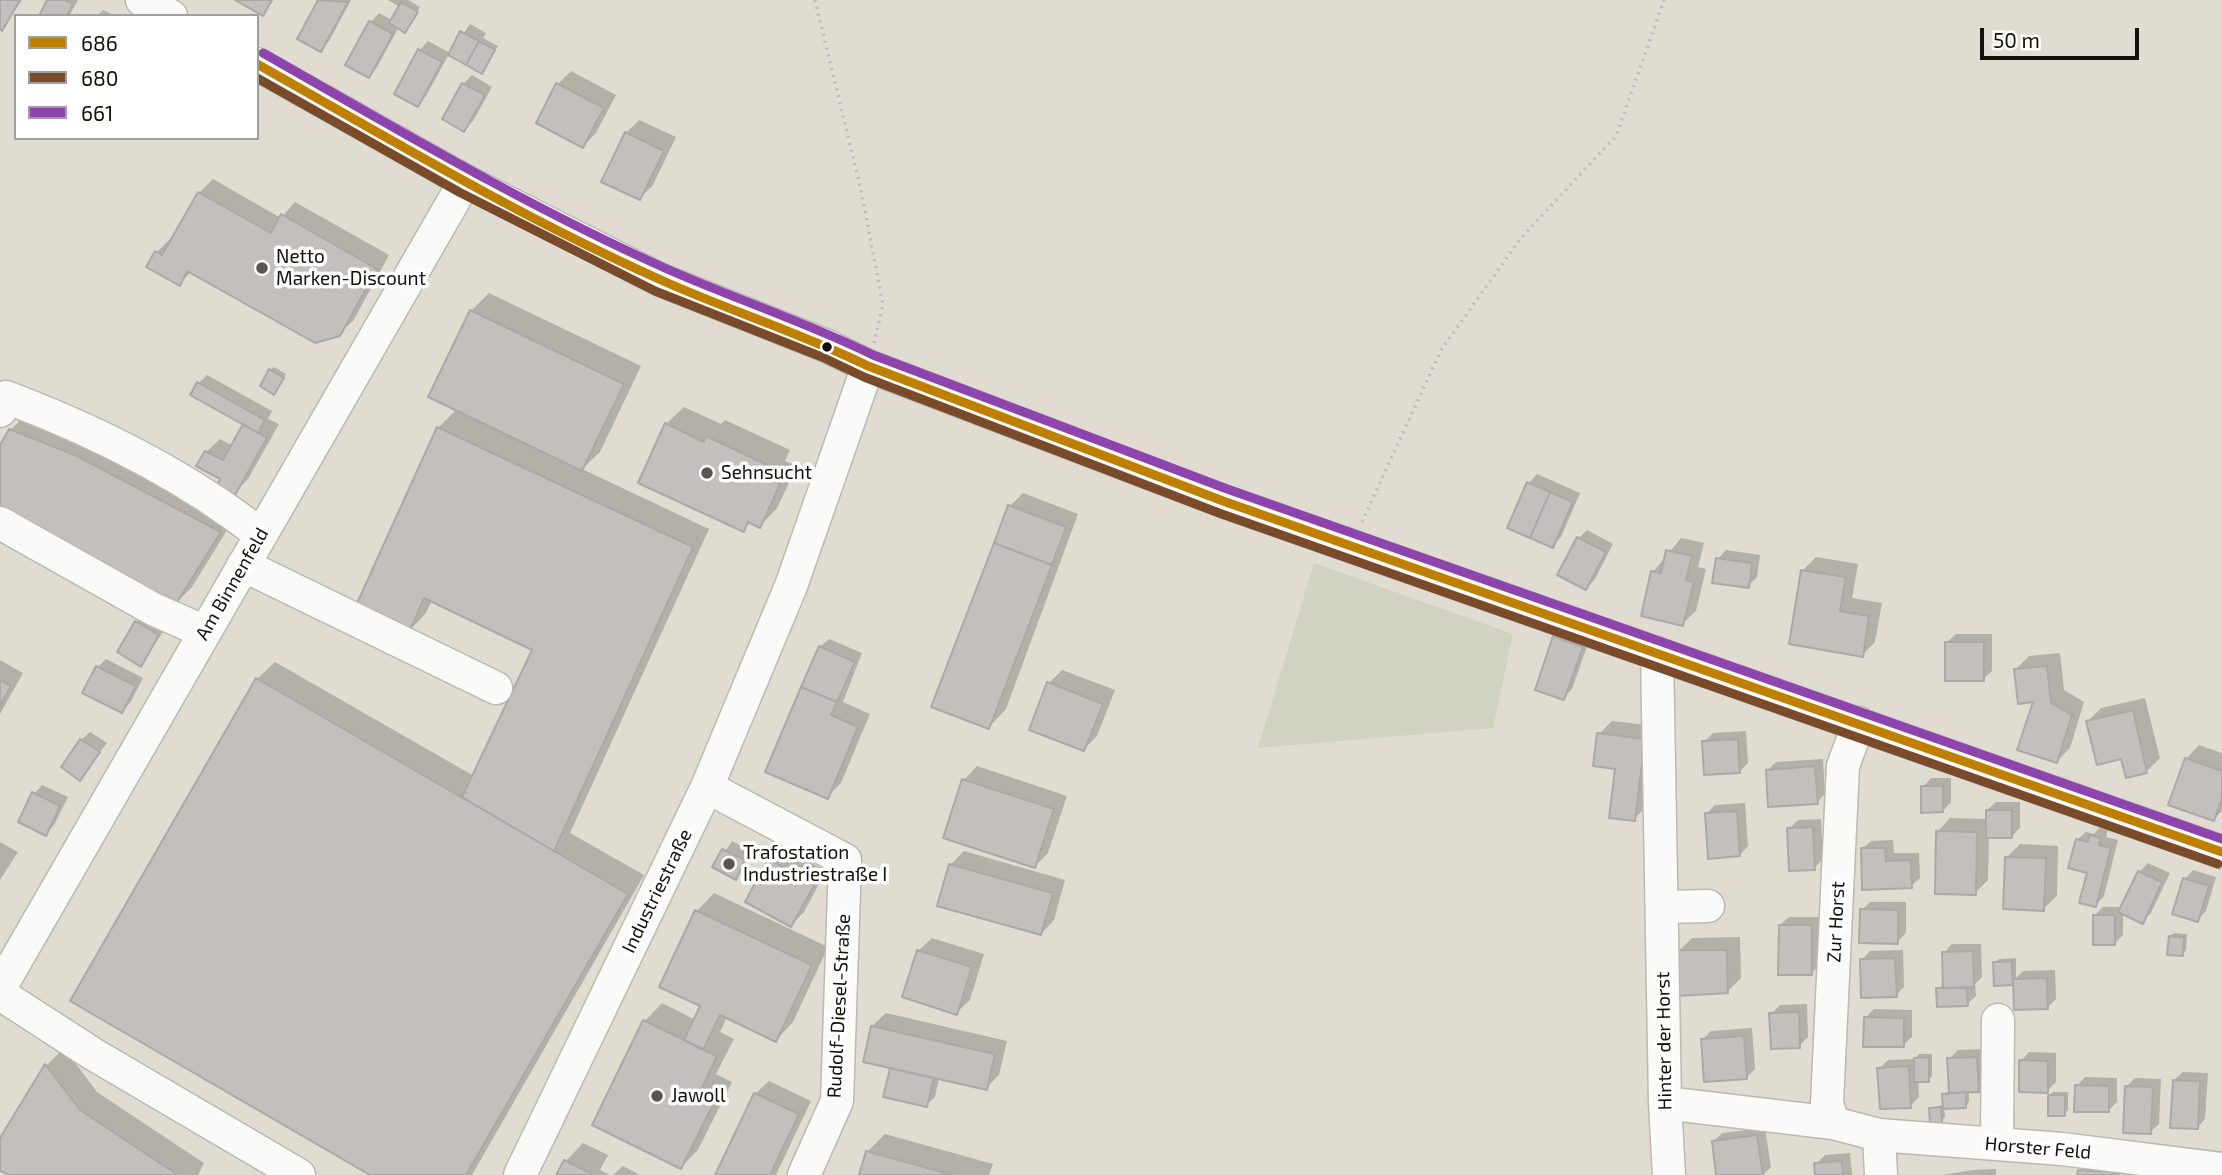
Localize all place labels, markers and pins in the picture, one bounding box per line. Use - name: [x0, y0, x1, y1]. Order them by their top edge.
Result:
- place label: Netto Marken-Discount: [276, 246, 426, 290]
- marker: Netto Marken-Discount: [254, 260, 270, 276]
- unlabelled marker: [820, 340, 834, 354]
- place label: Sehnsucht: [721, 462, 812, 484]
- marker: Sehnsucht: [699, 465, 715, 481]
- place label: Trafostation Industriestraße I: [743, 842, 887, 886]
- marker: Trafostation Industriestraße I: [721, 856, 737, 872]
- place label: Jawoll: [671, 1085, 726, 1107]
- marker: Jawoll: [649, 1088, 665, 1104]

